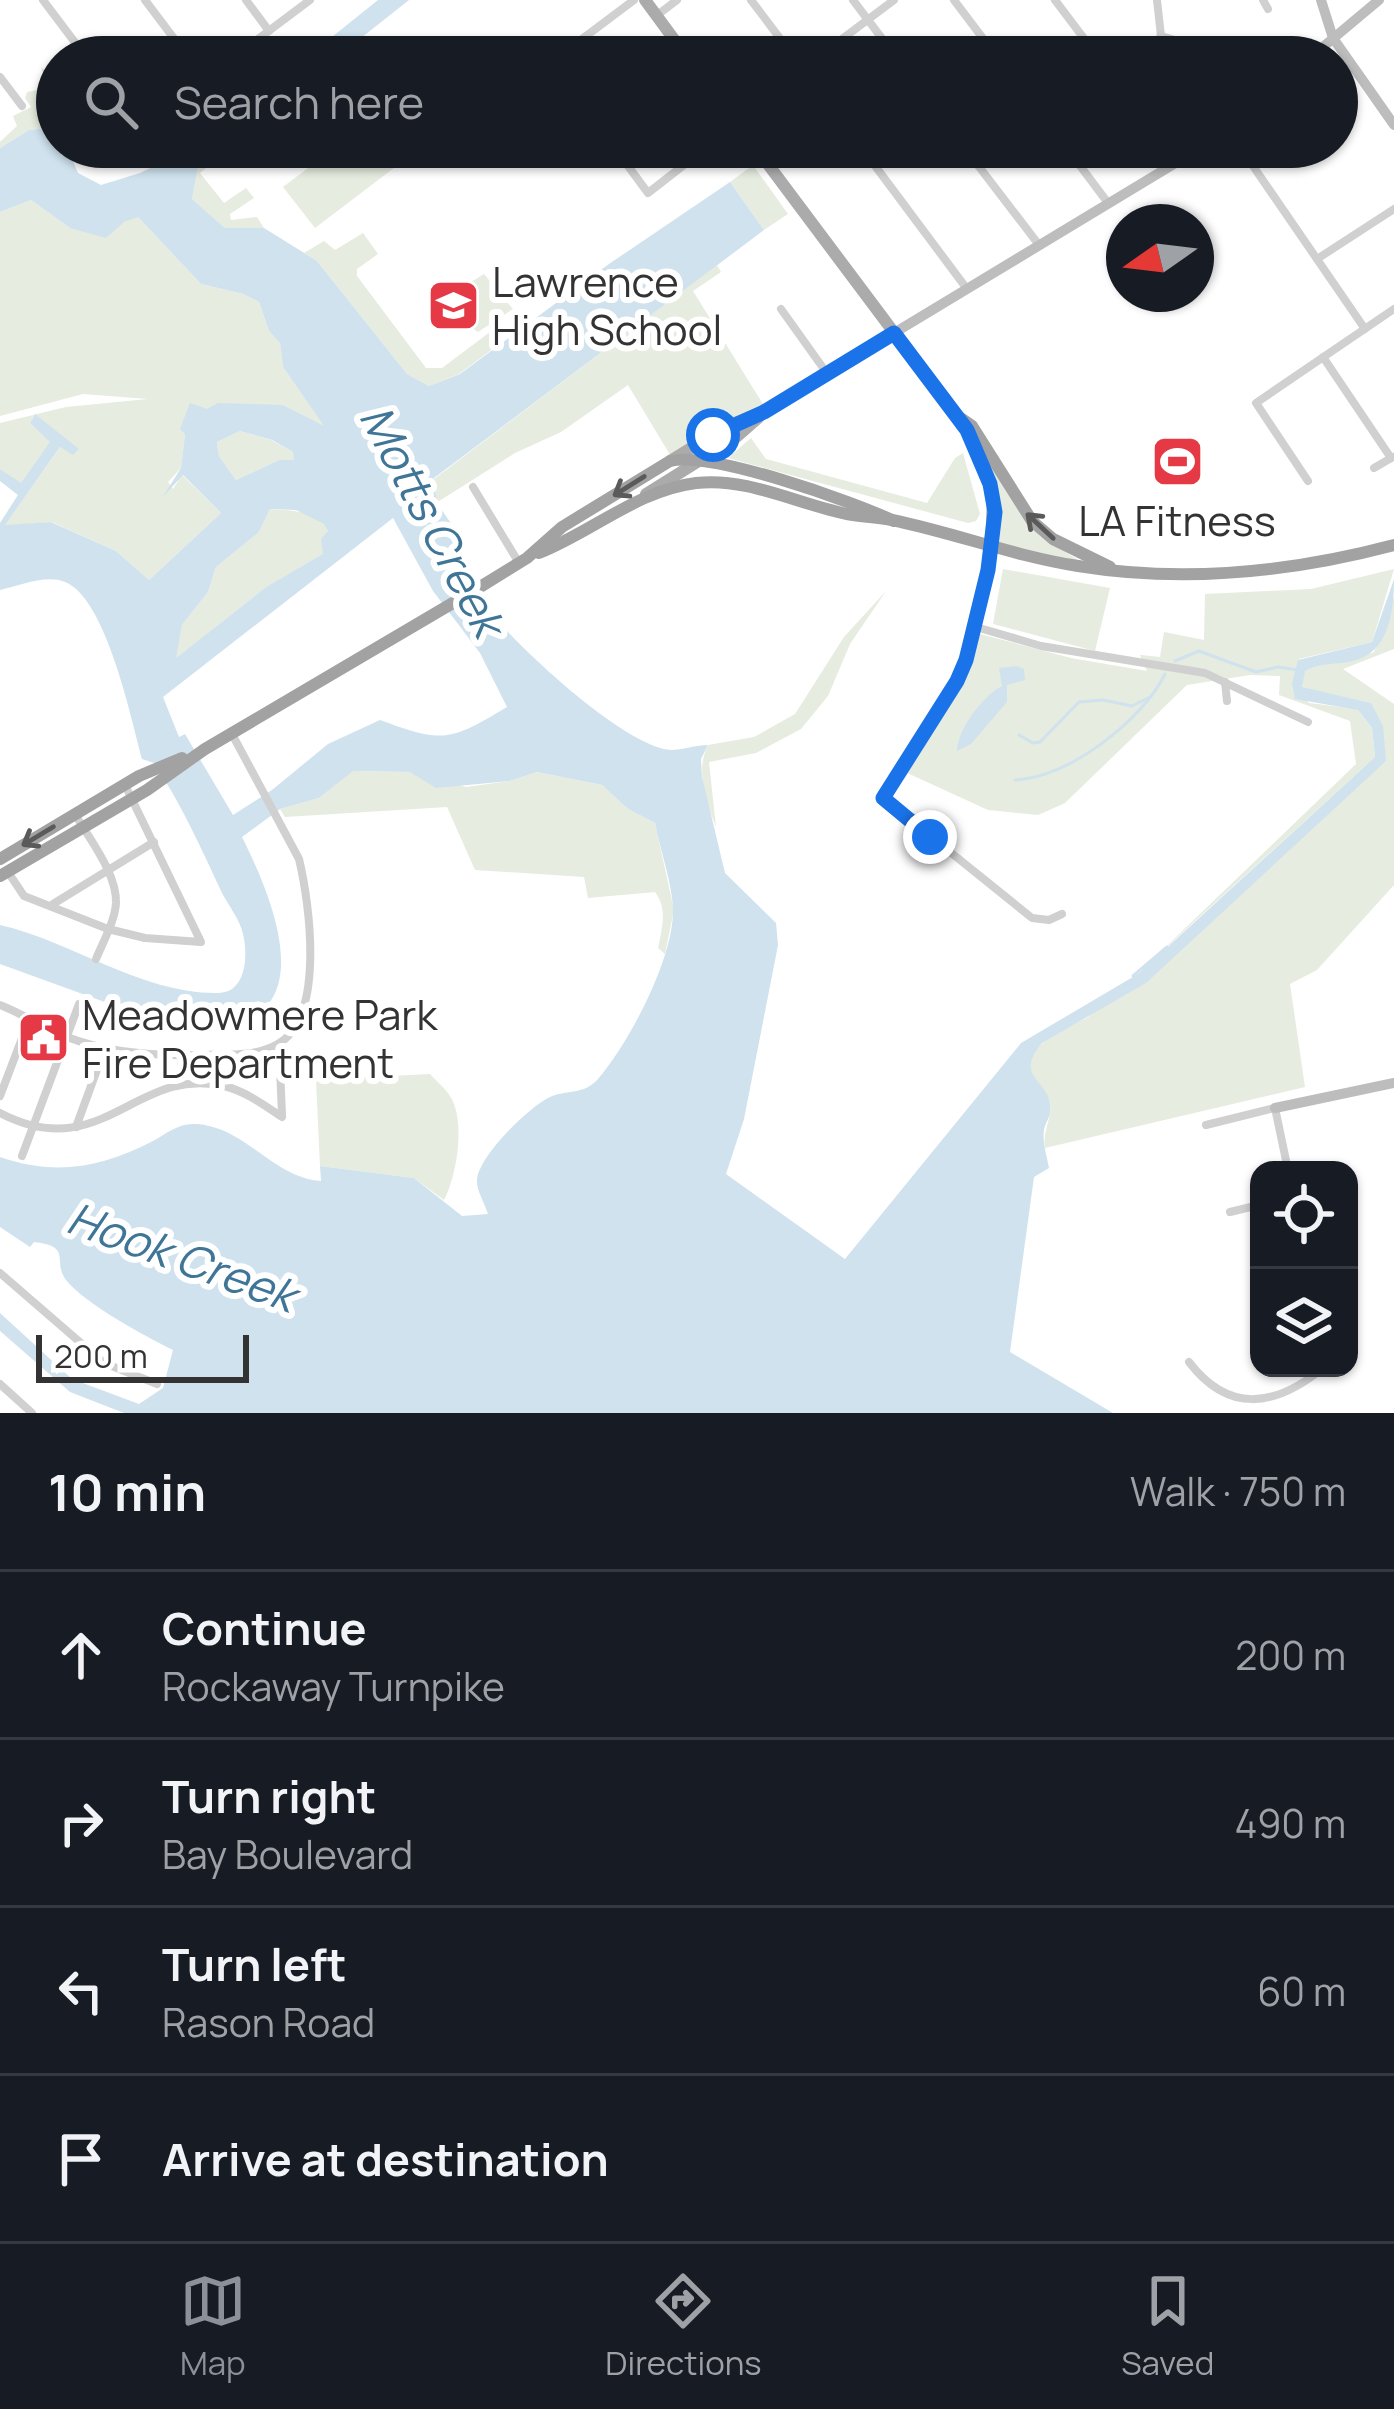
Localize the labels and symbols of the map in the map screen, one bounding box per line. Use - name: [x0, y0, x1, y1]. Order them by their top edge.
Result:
- north arrow: [1106, 204, 1214, 312]
- place label: Lawrence High School: [492, 252, 722, 358]
- school or university icon: Lawrence High School: [425, 277, 481, 333]
- water label: Motts Creek: [346, 394, 523, 651]
- route start: [686, 408, 740, 462]
- sports icon: LA Fitness: [1149, 433, 1205, 489]
- one-way arrow: [613, 473, 647, 498]
- place label: LA Fitness: [1078, 491, 1276, 549]
- one-way arrow: [1025, 512, 1055, 540]
- route end: [903, 810, 957, 864]
- one-way arrow: [21, 825, 56, 849]
- place label: Meadowmere Park Fire Department: [82, 985, 438, 1091]
- public building icon: Meadowmere Park Fire Department: [15, 1010, 71, 1066]
- water label: Hook Creek: [59, 1186, 310, 1328]
- scale bar: [36, 1329, 249, 1382]

